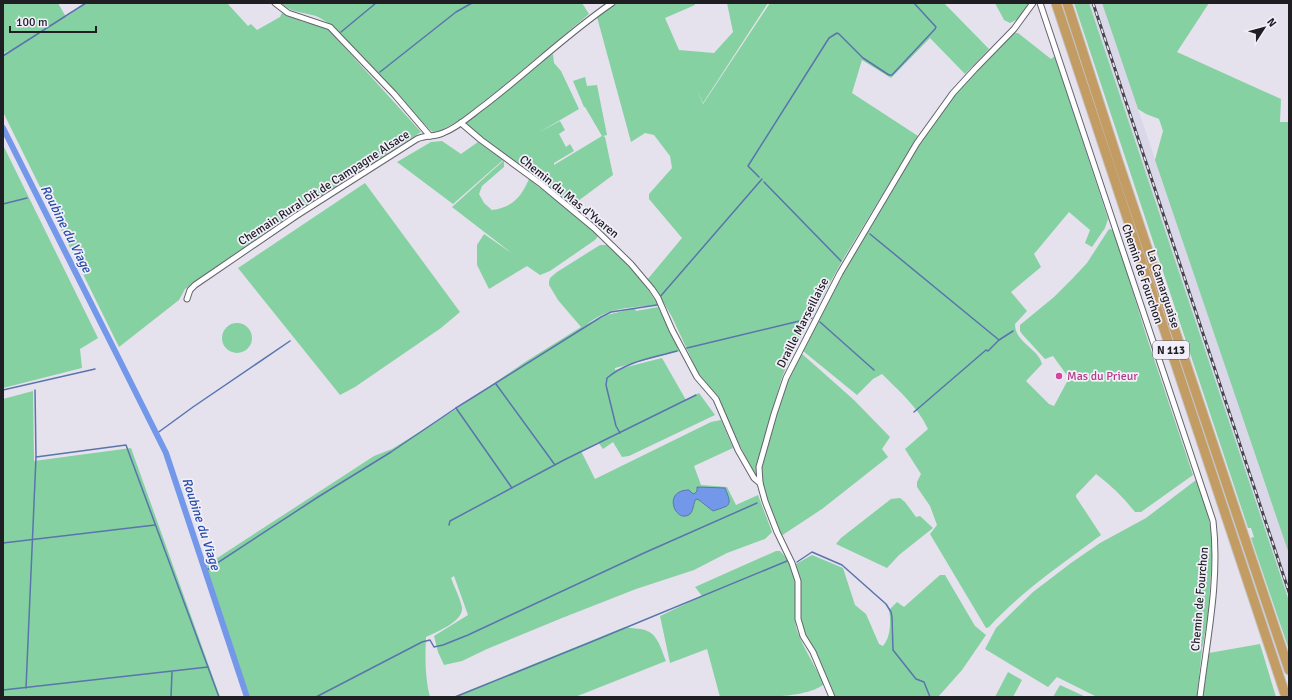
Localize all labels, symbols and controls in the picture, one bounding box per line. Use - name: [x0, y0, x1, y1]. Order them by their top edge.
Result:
- scale bar: [10, 8, 96, 34]
- north arrow: [1244, 8, 1284, 48]
- text: 100 m: [16, 15, 48, 30]
- text: N: [1264, 15, 1279, 29]
- street label: Chemain Rural Dit de Campagne Alsace: [236, 127, 412, 249]
- street label: Chemin du Mas d'Yvaren: [516, 152, 622, 242]
- water label: Roubine du Viage: [37, 183, 96, 277]
- street label: Chemin de Fourchon: [1118, 222, 1166, 326]
- street label: La Camarguaise: [1143, 248, 1183, 330]
- street label: Draille Marseillaise: [774, 275, 832, 371]
- road number: N 113: [1153, 341, 1189, 359]
- place label: Mas du Prieur: [1067, 369, 1138, 384]
- marker: Mas du Prieur: [1054, 371, 1064, 381]
- water label: Roubine du Viage: [179, 476, 224, 574]
- street label: Chemin de Fourchon: [1188, 546, 1212, 652]

